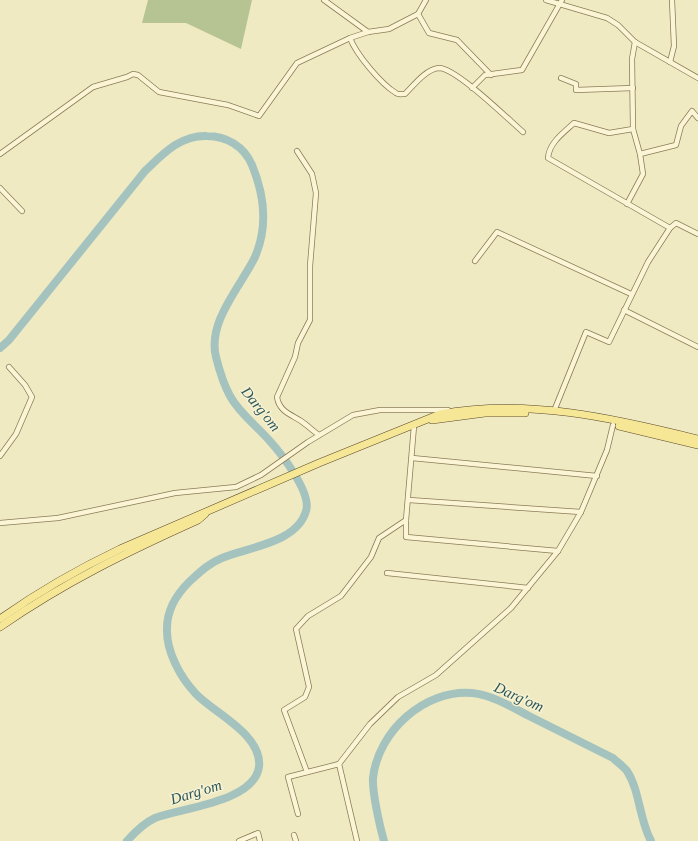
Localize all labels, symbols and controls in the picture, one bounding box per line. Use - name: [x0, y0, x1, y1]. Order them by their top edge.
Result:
- water label: Darg'om: [238, 383, 284, 435]
- water label: Darg'om: [491, 679, 546, 715]
- water label: Darg'om: [168, 777, 224, 808]

